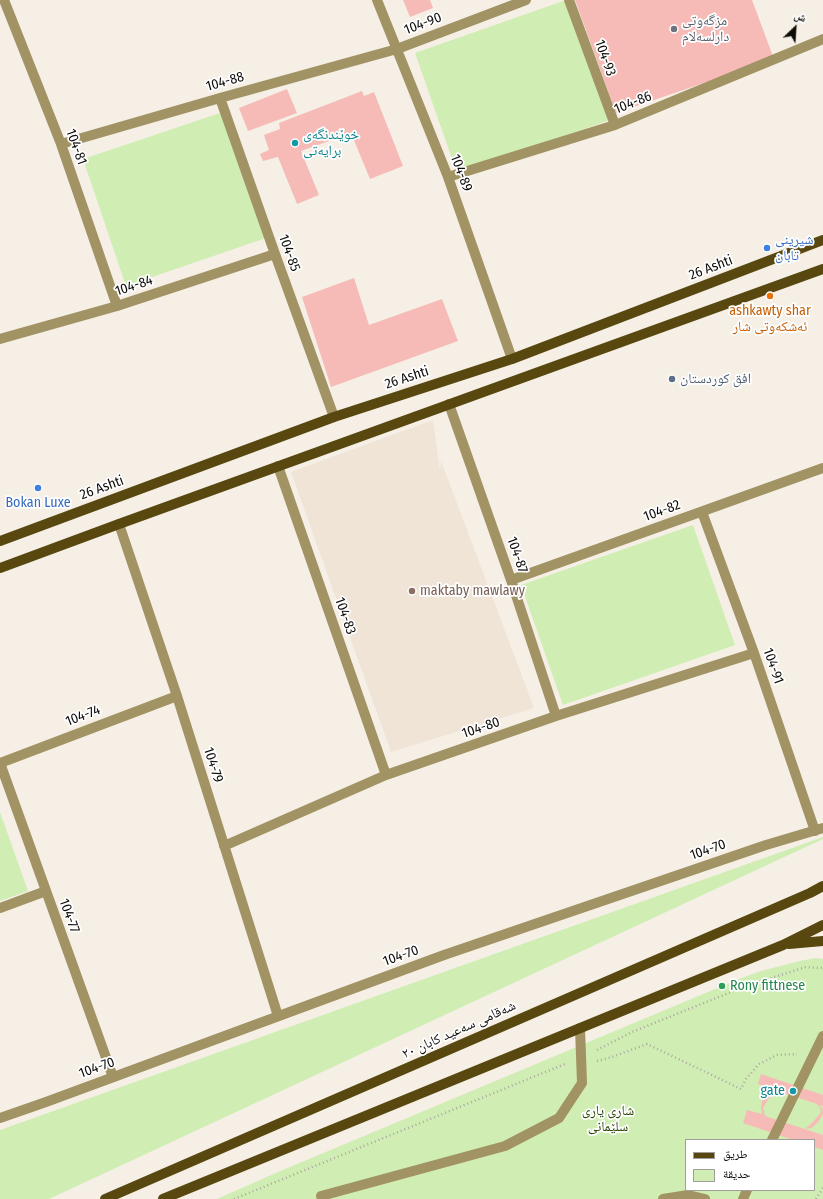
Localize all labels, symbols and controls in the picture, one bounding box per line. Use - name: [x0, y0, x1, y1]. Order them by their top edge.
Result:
- north arrow: [775, 8, 815, 48]
- text: ش: [792, 8, 808, 25]
- street label: 104-90: [402, 9, 444, 39]
- place label: مزگەوتی دارلسەلام: [682, 13, 729, 46]
- marker: مزگەوتی دارلسەلام: [669, 24, 679, 34]
- street label: 104-93: [591, 38, 619, 78]
- street label: 104-88: [204, 69, 246, 95]
- street label: 104-86: [612, 88, 654, 118]
- street label: 104-81: [62, 127, 90, 167]
- place label: خوێندنگەی برایەتی: [303, 127, 359, 160]
- marker: خوێندنگەی برایەتی: [290, 138, 300, 148]
- street label: 104-89: [446, 152, 476, 194]
- street label: 104-85: [275, 232, 303, 274]
- place label: شیرینی تابان: [775, 232, 813, 264]
- marker: شیرینی تابان: [762, 243, 772, 253]
- street label: 26 Ashti: [687, 252, 735, 284]
- street label: 104-84: [113, 272, 155, 300]
- marker: ashkawty shar ئەشکەوتی شار: [765, 291, 775, 301]
- place label: ashkawty shar ئەشکەوتی شار: [729, 303, 811, 336]
- street label: 26 Ashti: [383, 363, 431, 393]
- place label: افق كوردستان: [680, 371, 751, 387]
- marker: افق كوردستان: [667, 374, 677, 384]
- street label: 26 Ashti: [78, 472, 126, 504]
- marker: Bokan Luxe: [33, 483, 43, 493]
- place label: Bokan Luxe: [5, 495, 71, 511]
- street label: 104-82: [641, 497, 683, 525]
- street label: 104-87: [503, 535, 531, 575]
- place label: maktaby mawlawy: [420, 583, 525, 599]
- marker: maktaby mawlawy: [407, 586, 417, 596]
- street label: 104-83: [331, 595, 359, 637]
- street label: 104-91: [759, 646, 787, 686]
- street label: 104-74: [63, 702, 103, 730]
- street label: 104-80: [460, 714, 502, 742]
- street label: 104-79: [199, 745, 227, 785]
- street label: 104-70: [688, 836, 728, 864]
- street label: 104-77: [55, 897, 83, 935]
- street label: 104-70: [381, 942, 421, 970]
- place label: Rony fittnese: [730, 978, 805, 994]
- marker: Rony fittnese: [717, 981, 727, 991]
- street label: شەقامی سەعید کابان ٢٠: [400, 997, 518, 1063]
- street label: 104-70: [77, 1054, 117, 1082]
- place label: gate: [761, 1083, 785, 1099]
- marker: gate: [788, 1086, 798, 1096]
- park label: شاری یاری سلێمانی: [582, 1103, 634, 1136]
- legend: [685, 1139, 815, 1191]
- text: طريق: [723, 1147, 748, 1161]
- text: حديقة: [723, 1167, 751, 1181]

